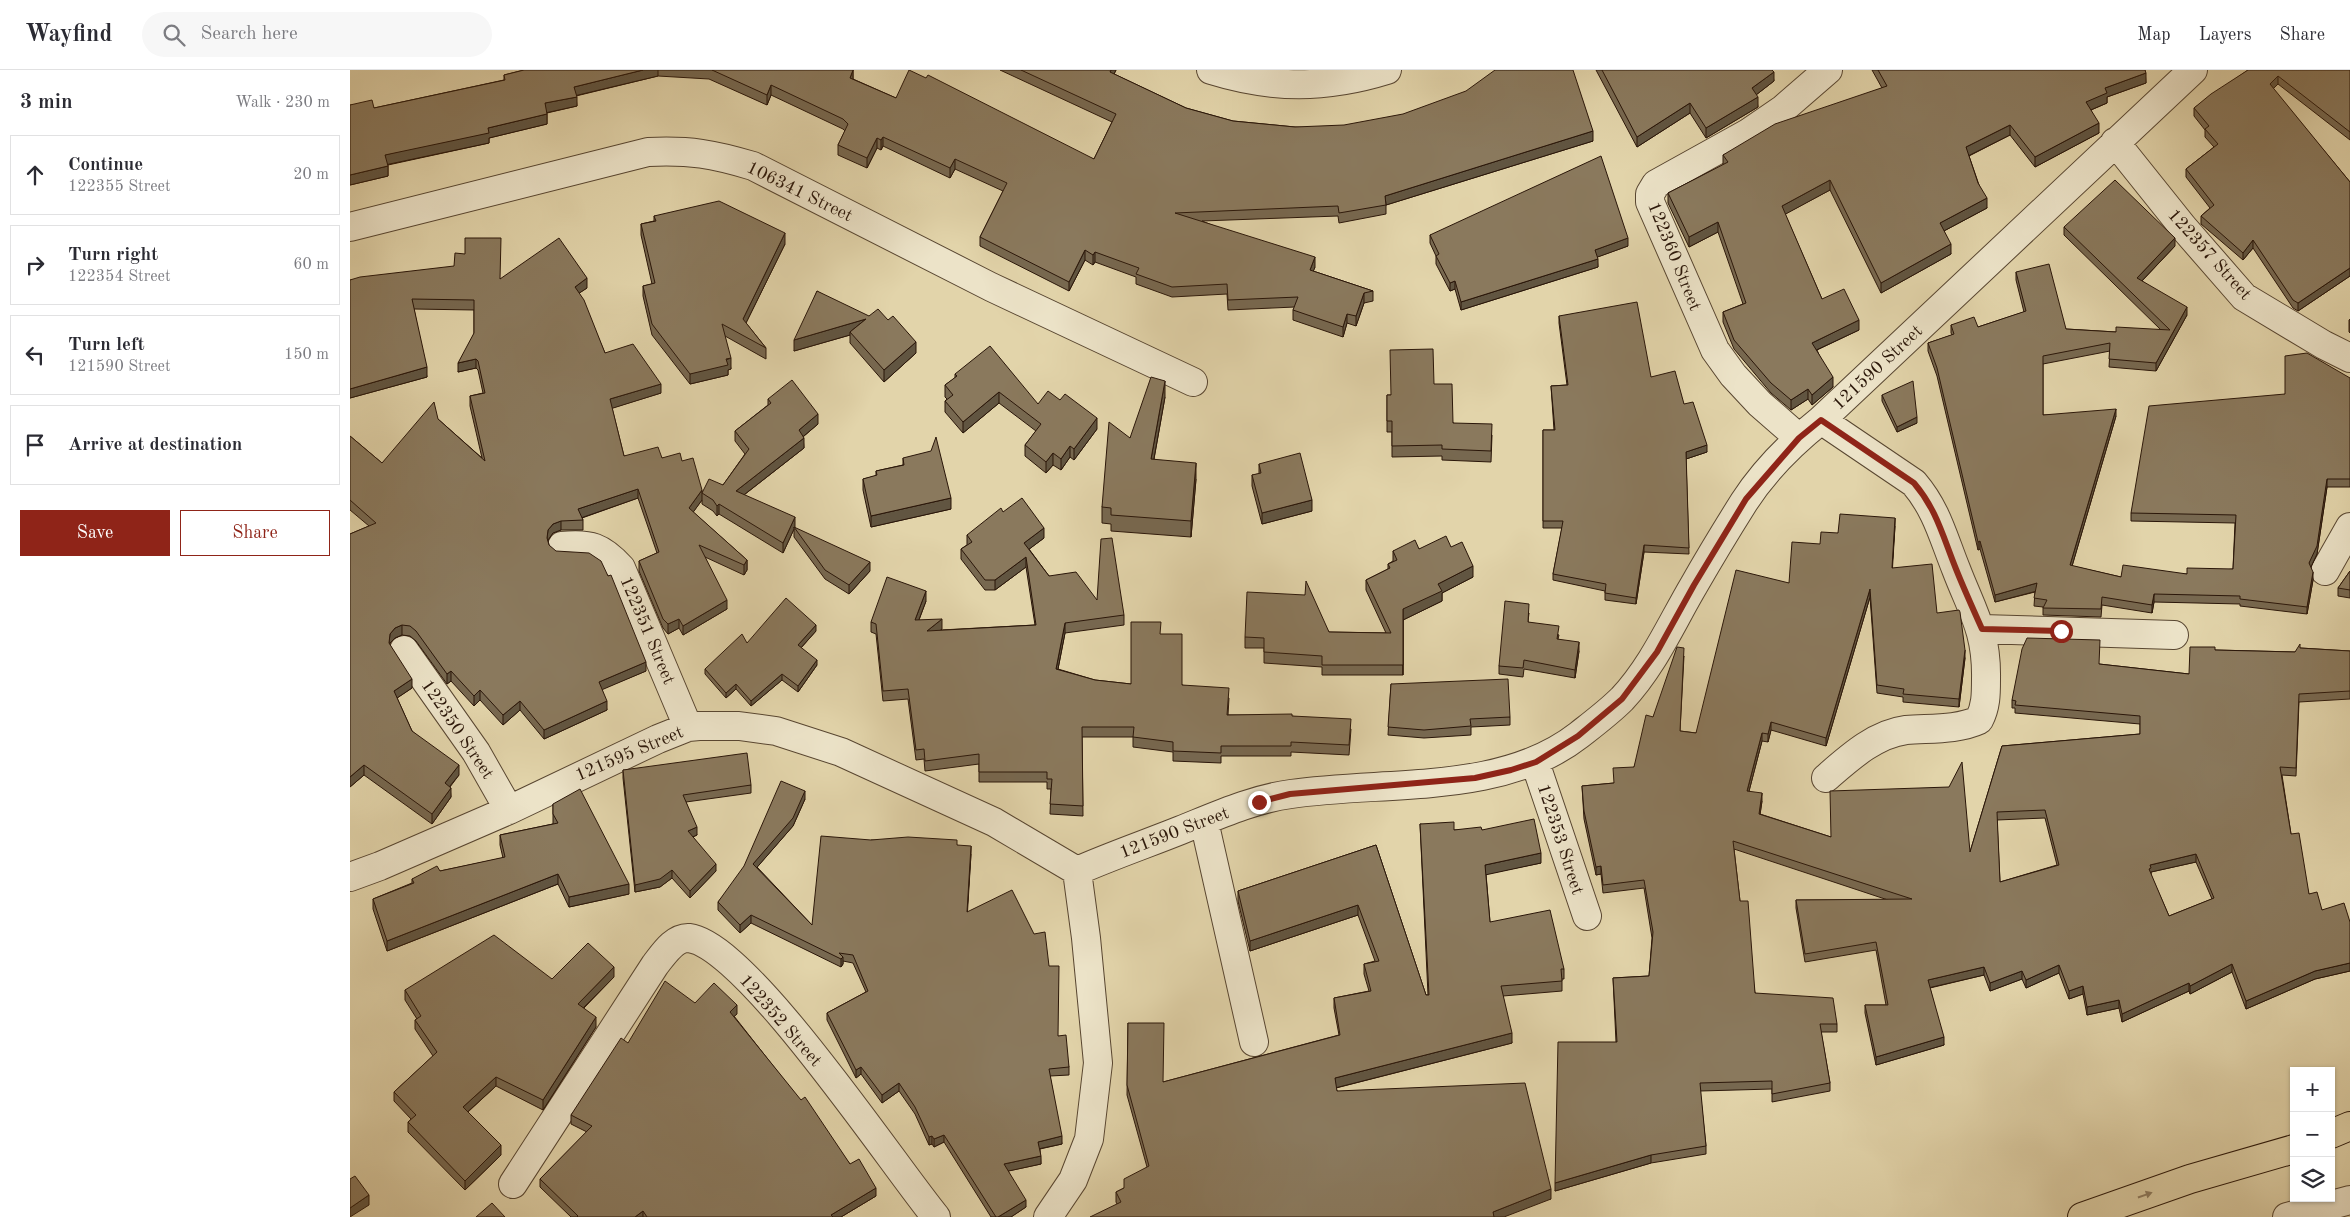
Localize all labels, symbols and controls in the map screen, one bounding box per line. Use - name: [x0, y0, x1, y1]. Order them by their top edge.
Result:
- search box: [142, 12, 492, 57]
- icon: search: [160, 21, 188, 49]
- text: Wayfind: [25, 23, 112, 47]
- text: Search here: [200, 25, 298, 44]
- text: Map: [2137, 26, 2171, 44]
- text: Layers: [2199, 26, 2251, 44]
- text: Share: [2279, 26, 2325, 44]
- text: 3 min: [20, 92, 73, 113]
- text: Walk · 230 m: [235, 95, 330, 111]
- text: Continue: [68, 156, 143, 175]
- street label: 106341 Street: [744, 159, 855, 225]
- icon: ahead: [21, 161, 49, 189]
- text: 20 m: [293, 167, 329, 183]
- text: 122355 Street: [68, 179, 171, 195]
- street label: 122360 Street: [1644, 200, 1704, 313]
- street label: 122357 Street: [2164, 206, 2255, 304]
- text: Turn right: [68, 246, 158, 265]
- icon: right: [21, 251, 49, 279]
- text: 60 m: [293, 257, 329, 273]
- text: 122354 Street: [68, 269, 171, 285]
- street label: 121590 Street: [1829, 322, 1926, 414]
- text: Turn left: [68, 336, 145, 355]
- icon: left: [21, 341, 49, 369]
- text: 150 m: [284, 347, 329, 363]
- text: 121590 Street: [68, 359, 171, 375]
- icon: arrive: [21, 431, 49, 459]
- text: Arrive at destination: [68, 436, 242, 455]
- button: Save: [20, 510, 170, 556]
- button: Share: [180, 510, 330, 556]
- street label: 122351 Street: [616, 574, 678, 687]
- route start: [2050, 620, 2073, 643]
- street label: 122350 Street: [417, 677, 497, 782]
- street label: 121595 Street: [573, 723, 686, 785]
- street label: 122353 Street: [1534, 782, 1586, 897]
- route end: [1248, 791, 1271, 814]
- street label: 121590 Street: [1117, 804, 1231, 862]
- street label: 122352 Street: [736, 971, 825, 1070]
- map controls: [2290, 1067, 2335, 1202]
- button: +: [2290, 1067, 2335, 1112]
- button: −: [2290, 1112, 2335, 1157]
- button: layers: [2290, 1157, 2335, 1202]
- one-way arrow: [2137, 1191, 2152, 1198]

